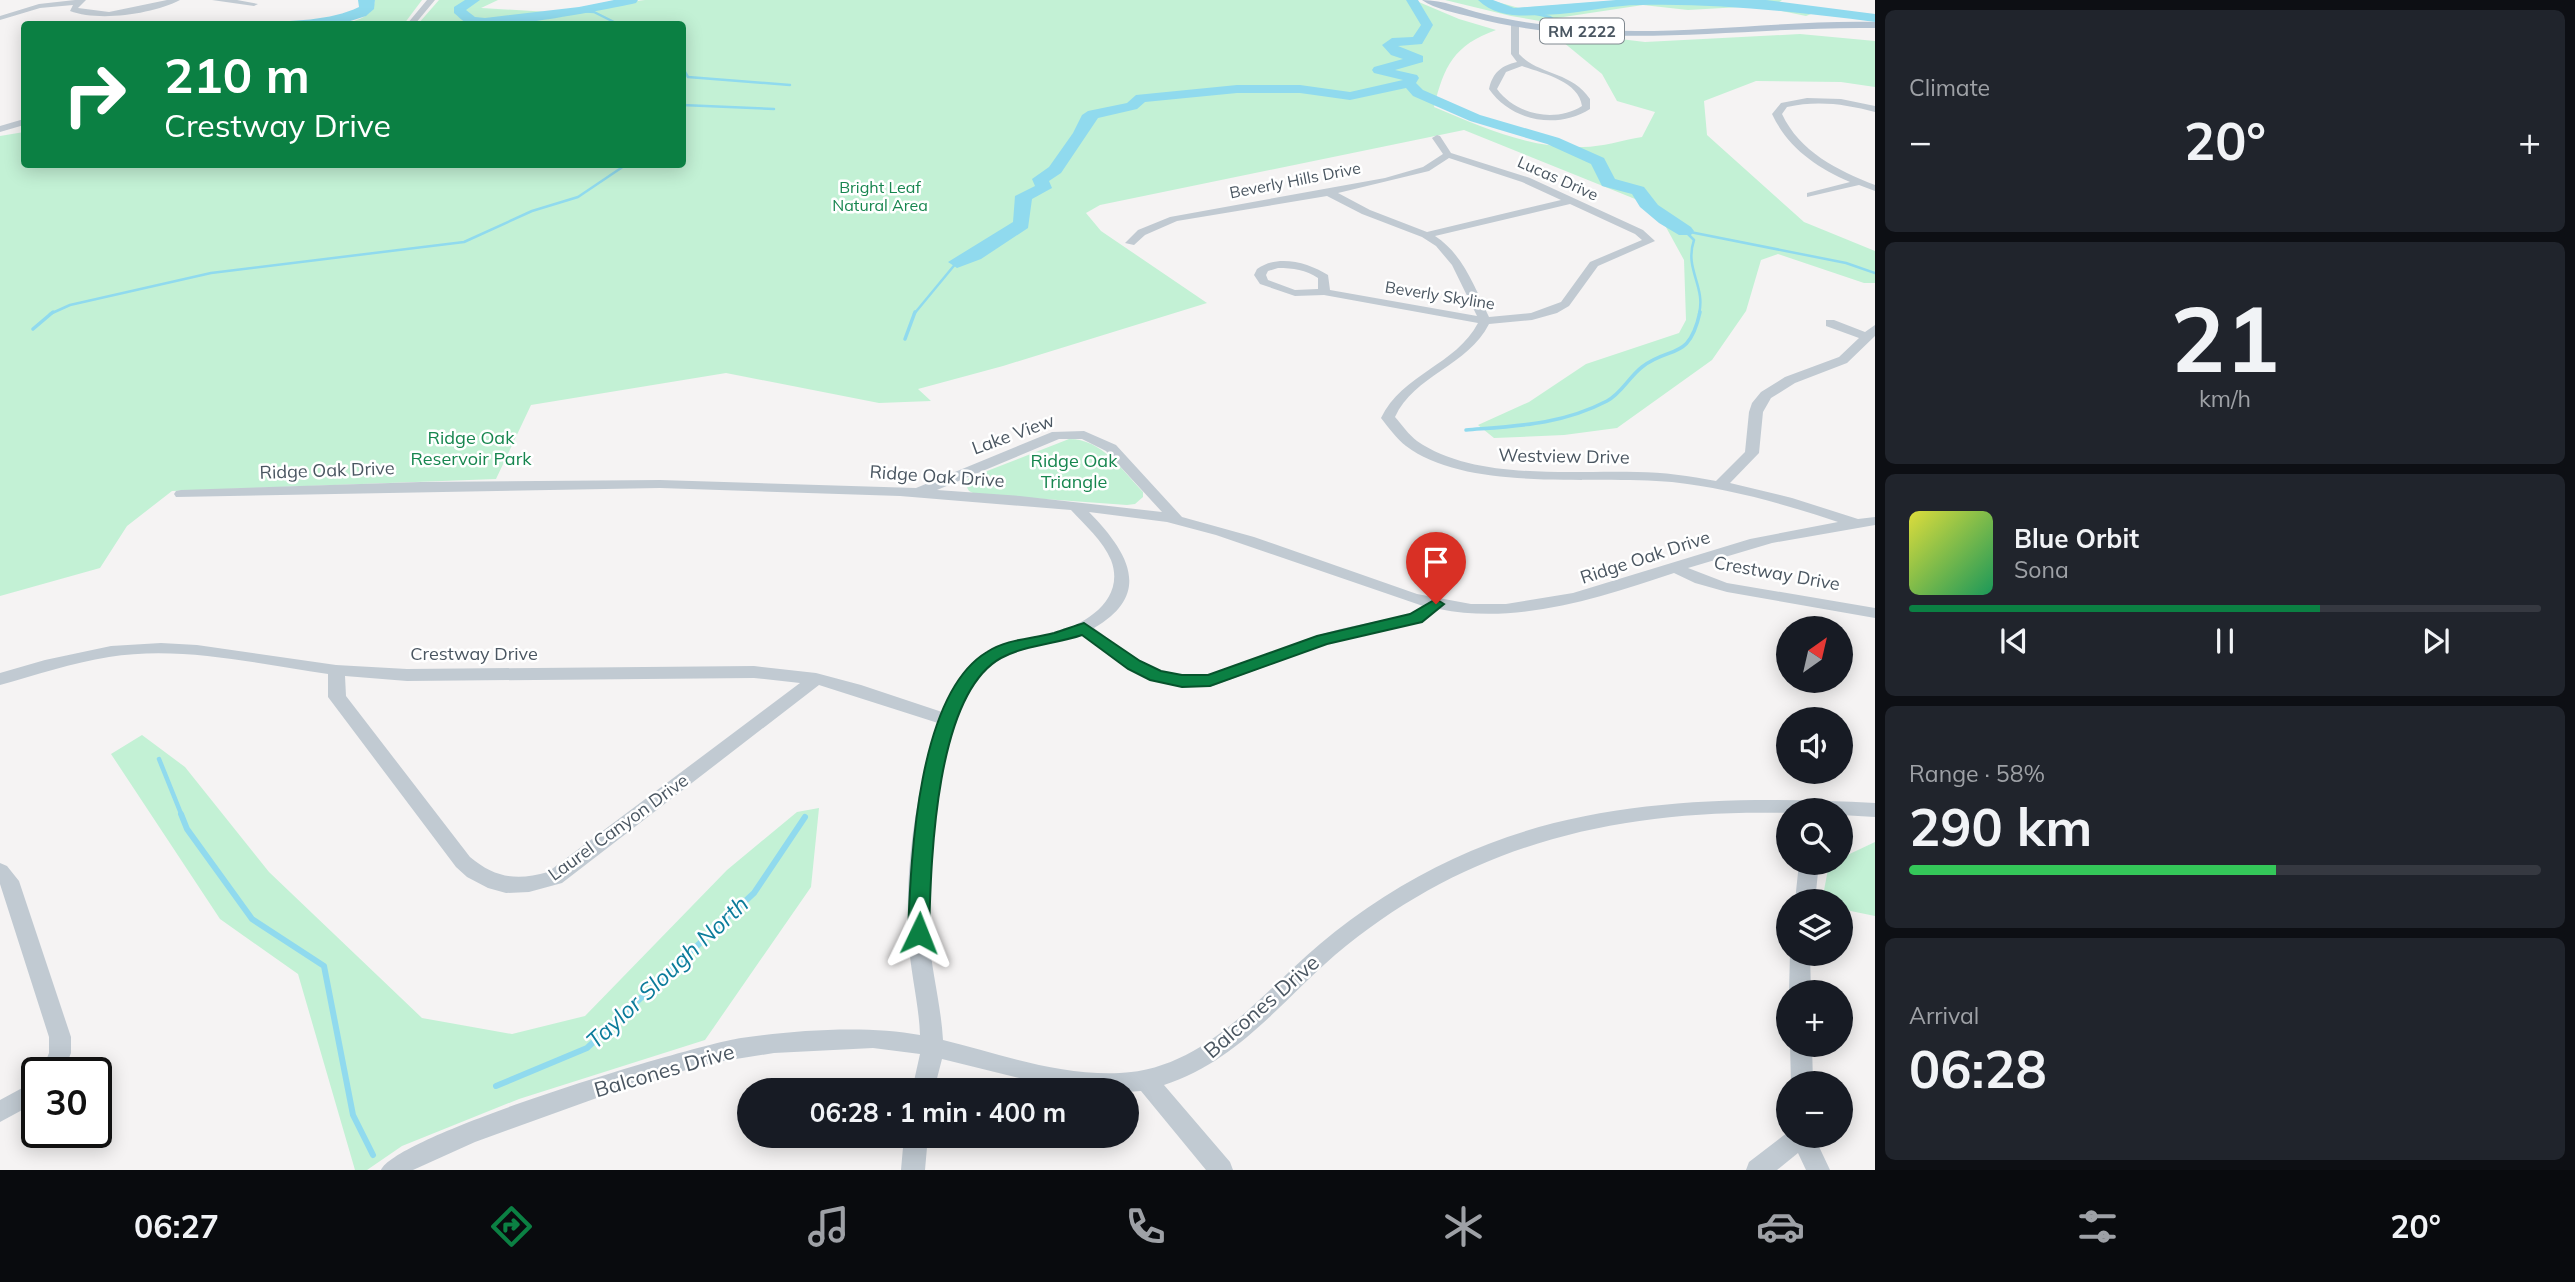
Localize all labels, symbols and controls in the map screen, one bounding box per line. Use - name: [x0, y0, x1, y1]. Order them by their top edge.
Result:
- road number: RM 2222: [1540, 19, 1624, 44]
- text: 210 m: [164, 44, 310, 105]
- icon: right: [49, 49, 140, 140]
- text: Climate: [1909, 73, 1990, 102]
- text: Crestway Drive: [164, 105, 391, 145]
- text: 20°: [2184, 108, 2266, 173]
- text: −: [1909, 117, 1932, 165]
- text: +: [2518, 117, 2541, 165]
- street label: Lucas Drive: [1515, 151, 1601, 205]
- street label: Beverly Hills Drive: [1228, 157, 1362, 203]
- park label: Bright Leaf Natural Area: [832, 177, 928, 215]
- street label: Beverly Skyline: [1384, 276, 1496, 314]
- text: 21: [2170, 281, 2280, 395]
- text: km/h: [2199, 384, 2251, 413]
- street label: Lake View: [969, 408, 1058, 460]
- park label: Ridge Oak Reservoir Park: [411, 426, 532, 470]
- street label: Westview Drive: [1498, 443, 1630, 469]
- park label: Ridge Oak Triangle: [1031, 449, 1118, 493]
- street label: Ridge Oak Drive: [259, 456, 395, 484]
- street label: Ridge Oak Drive: [869, 460, 1005, 492]
- text: Blue Orbit: [2014, 522, 2139, 555]
- street label: Ridge Oak Drive: [1577, 525, 1713, 589]
- pin: [1406, 532, 1466, 604]
- icon: arrive: [1417, 543, 1455, 581]
- street label: Crestway Drive: [1712, 551, 1842, 595]
- text: Sona: [2014, 555, 2069, 584]
- north arrow: [1776, 616, 1853, 693]
- map controls: [1776, 616, 1853, 1148]
- icon: previous: [1995, 622, 2033, 660]
- icon: pause: [2206, 622, 2244, 660]
- icon: next: [2417, 622, 2455, 660]
- street label: Crestway Drive: [410, 642, 538, 665]
- button: sound: [1776, 707, 1853, 784]
- text: Range · 58%: [1909, 759, 2045, 788]
- street label: Laurel Canyon Drive: [543, 768, 693, 886]
- text: 290 km: [1909, 794, 2092, 859]
- button: search: [1776, 798, 1853, 875]
- water label: Taylor Slough North: [580, 889, 754, 1055]
- button: layers: [1776, 889, 1853, 966]
- position arrow: [882, 896, 956, 970]
- street label: Balcones Drive: [1198, 949, 1324, 1063]
- button: +: [1776, 980, 1853, 1057]
- text: Arrival: [1909, 1001, 1979, 1030]
- text: 06:28: [1909, 1036, 2047, 1101]
- street label: Balcones Drive: [591, 1038, 737, 1102]
- speed limit sign: 30: [21, 1057, 112, 1148]
- button: −: [1776, 1071, 1853, 1148]
- text: 06:28 · 1 min · 400 m: [810, 1096, 1066, 1129]
- icon: directions: [487, 1202, 536, 1251]
- icon: music: [804, 1202, 853, 1251]
- icon: phone: [1121, 1202, 1170, 1251]
- icon: climate: [1439, 1202, 1488, 1251]
- icon: car: [1756, 1202, 1805, 1251]
- icon: filters: [2073, 1202, 2122, 1251]
- text: 06:27: [134, 1206, 219, 1246]
- text: 20°: [2390, 1206, 2441, 1246]

